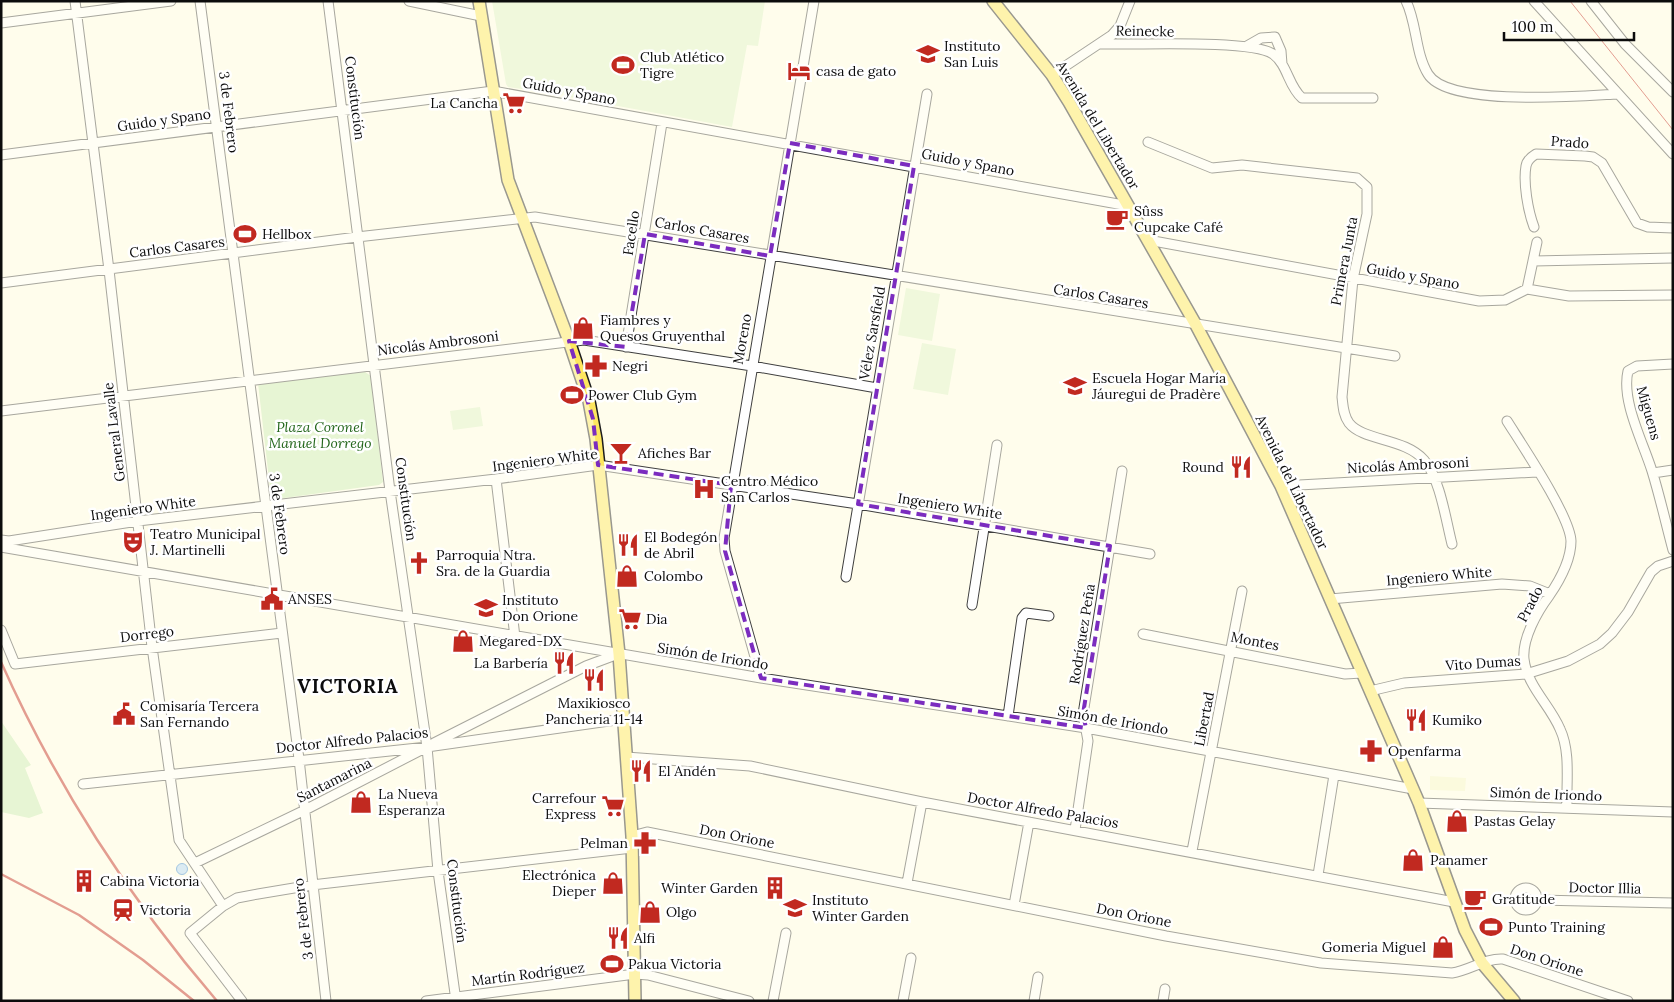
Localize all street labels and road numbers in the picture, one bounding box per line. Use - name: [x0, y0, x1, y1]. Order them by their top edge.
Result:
- street label: Reinecke: [1115, 21, 1175, 41]
- street label: Constitución: [341, 55, 369, 141]
- street label: Avenida del Libertador: [1052, 56, 1144, 193]
- street label: 3 de Febrero: [215, 70, 243, 154]
- street label: Guido y Spano: [521, 73, 617, 109]
- street label: Guido y Spano: [116, 105, 212, 135]
- street label: Prado: [1550, 132, 1590, 152]
- street label: Guido y Spano: [920, 144, 1016, 180]
- street label: Facello: [619, 209, 643, 257]
- street label: Carlos Casares: [653, 213, 751, 247]
- street label: Primera Junta: [1327, 215, 1361, 307]
- street label: Carlos Casares: [128, 232, 226, 262]
- street label: Guido y Spano: [1365, 259, 1461, 293]
- street label: Carlos Casares: [1052, 280, 1150, 312]
- street label: Vélez Sarsfield: [855, 285, 889, 382]
- street label: Moreno: [729, 312, 755, 366]
- street label: Nicolás Ambrosoni: [376, 327, 500, 359]
- street label: General Lavalle: [99, 381, 129, 483]
- street label: Miguens: [1633, 384, 1665, 442]
- street label: Avenida del Libertador: [1251, 411, 1332, 552]
- street label: Ingeniero White: [491, 445, 599, 475]
- street label: Nicolás Ambrosoni: [1347, 453, 1469, 477]
- street label: Constitución: [391, 456, 421, 543]
- street label: 3 de Febrero: [265, 472, 295, 556]
- street label: Ingeniero White: [896, 489, 1004, 523]
- street label: Ingeniero White: [89, 492, 197, 524]
- street label: Ingeniero White: [1385, 562, 1493, 590]
- street label: Rodríguez Peña: [1065, 582, 1099, 686]
- street label: Prado: [1513, 583, 1547, 625]
- street label: Dorrego: [119, 622, 175, 646]
- street label: Montes: [1229, 628, 1281, 654]
- street label: Simón de Iriondo: [656, 638, 770, 674]
- street label: Vito Dumas: [1444, 651, 1521, 675]
- street label: Libertad: [1190, 690, 1218, 748]
- street label: Simón de Iriondo: [1056, 701, 1170, 739]
- street label: Doctor Alfredo Palacios: [275, 723, 429, 757]
- street label: Santamarina: [294, 753, 374, 807]
- street label: Simón de Iriondo: [1490, 783, 1602, 805]
- street label: Doctor Alfredo Palacios: [966, 788, 1120, 832]
- street label: Don Orione: [698, 820, 777, 852]
- street label: Constitución: [443, 858, 471, 944]
- street label: 3 de Febrero: [289, 877, 317, 961]
- street label: Doctor Illia: [1568, 878, 1642, 898]
- street label: Don Orione: [1095, 899, 1174, 931]
- street label: Don Orione: [1508, 940, 1586, 980]
- street label: Martín Rodríguez: [470, 958, 586, 990]

